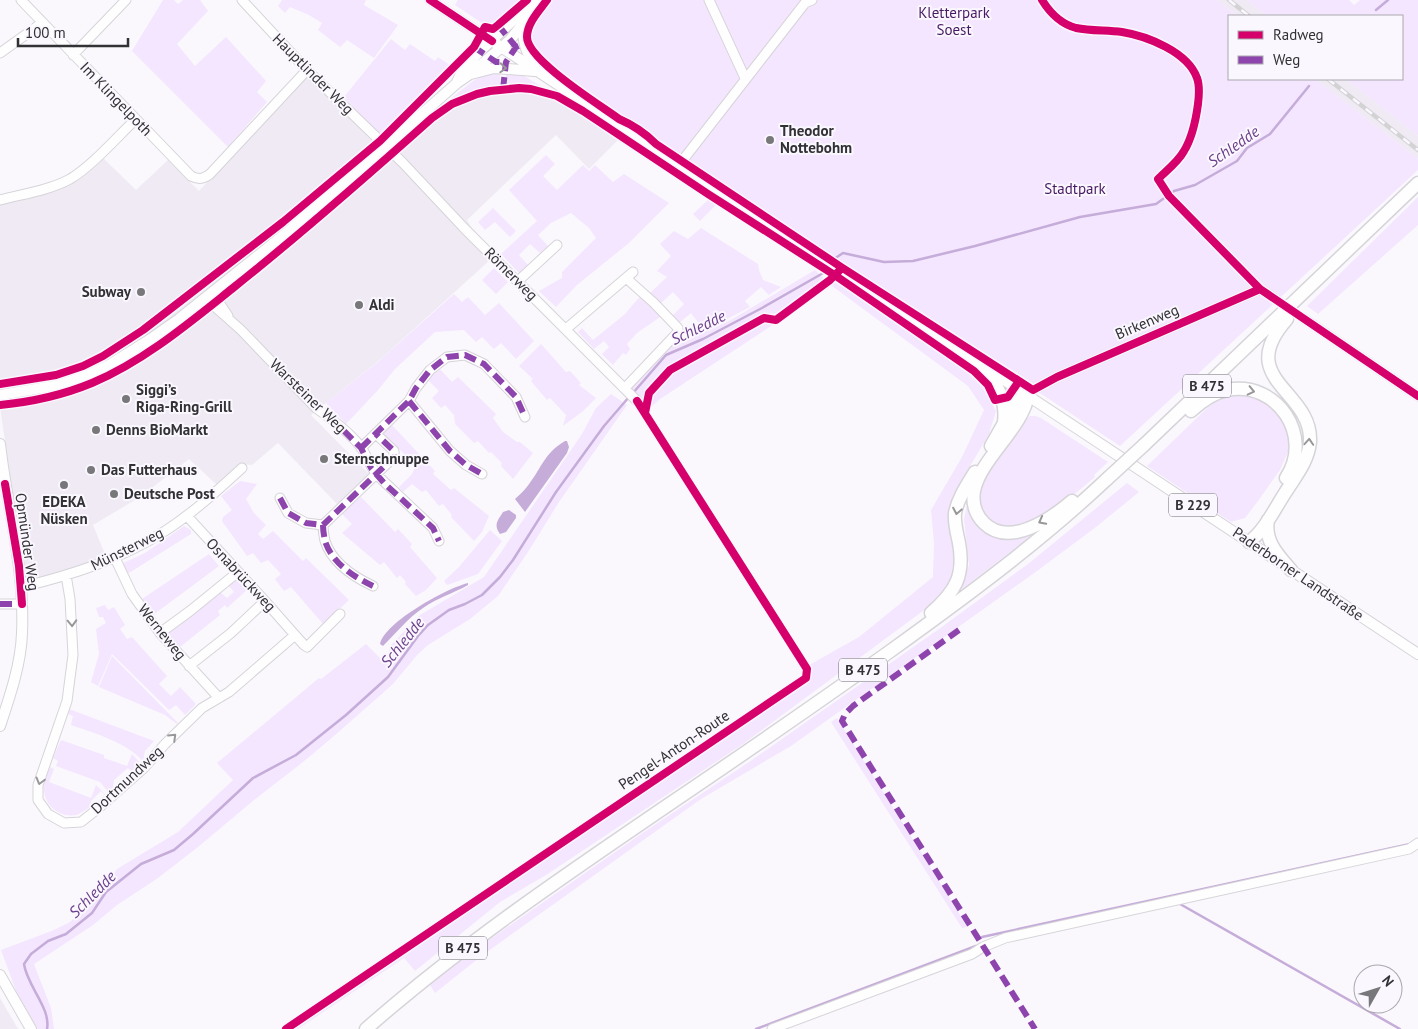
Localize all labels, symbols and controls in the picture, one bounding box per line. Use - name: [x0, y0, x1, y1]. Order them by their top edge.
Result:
- park label: Kletterpark Soest: [918, 3, 991, 39]
- scale bar: [18, 15, 128, 47]
- legend: [1228, 15, 1403, 80]
- text: 100 m: [25, 23, 66, 42]
- text: Radweg: [1273, 25, 1324, 44]
- street label: Hauptlinder Weg: [269, 29, 358, 118]
- text: Weg: [1273, 50, 1300, 69]
- street label: Im Klingelpoth: [76, 58, 156, 140]
- one-way arrow: [499, 63, 507, 74]
- place label: Theodor Nottebohm: [780, 121, 852, 157]
- water label: Schledde: [1203, 121, 1263, 171]
- marker: Theodor Nottebohm: [764, 134, 776, 146]
- park label: Stadtpark: [1044, 179, 1107, 198]
- street label: Römerweg: [481, 243, 542, 304]
- place label: Subway: [82, 282, 132, 301]
- marker: Subway: [135, 286, 147, 298]
- place label: Aldi: [369, 295, 395, 314]
- marker: Aldi: [353, 299, 365, 311]
- street label: Birkenweg: [1112, 300, 1181, 343]
- water label: Schledde: [667, 305, 729, 349]
- street label: Warsteiner Weg: [266, 354, 351, 437]
- road number: B 475: [1183, 374, 1231, 398]
- place label: Siggi’s Riga-Ring-Grill: [136, 380, 232, 416]
- one-way arrow: [1247, 386, 1256, 396]
- marker: Siggi’s Riga-Ring-Grill: [120, 393, 132, 405]
- place label: Denns BioMarkt: [106, 420, 209, 439]
- marker: Denns BioMarkt: [90, 424, 102, 436]
- one-way arrow: [1303, 438, 1314, 446]
- place label: Sternschnuppe: [334, 449, 430, 468]
- marker: Sternschnuppe: [318, 453, 330, 465]
- place label: Das Futterhaus: [101, 460, 197, 479]
- marker: Das Futterhaus: [85, 464, 97, 476]
- marker: EDEKA Nüsken: [58, 479, 70, 491]
- place label: Deutsche Post: [124, 484, 215, 503]
- marker: Deutsche Post: [108, 488, 120, 500]
- street label: Opmünder Weg: [11, 492, 44, 592]
- place label: EDEKA Nüsken: [40, 492, 88, 528]
- road number: B 229: [1169, 494, 1217, 516]
- one-way arrow: [952, 506, 962, 515]
- one-way arrow: [1039, 514, 1048, 524]
- street label: Münsterweg: [87, 523, 166, 574]
- street label: Paderborner Landstraße: [1229, 523, 1367, 624]
- street label: Osnabrückweg: [202, 534, 280, 615]
- street label: Werneweg: [134, 600, 191, 664]
- water label: Schledde: [376, 612, 429, 671]
- one-way arrow: [67, 620, 77, 628]
- road number: B 475: [839, 658, 887, 682]
- street label: Pengel-Anton-Route: [615, 705, 733, 794]
- one-way arrow: [167, 733, 176, 742]
- street label: Dortmundweg: [87, 742, 167, 818]
- one-way arrow: [35, 777, 46, 785]
- water label: Schledde: [64, 866, 120, 922]
- road number: B 475: [439, 936, 487, 960]
- north arrow: [1353, 964, 1403, 1014]
- text: N: [1378, 972, 1398, 990]

